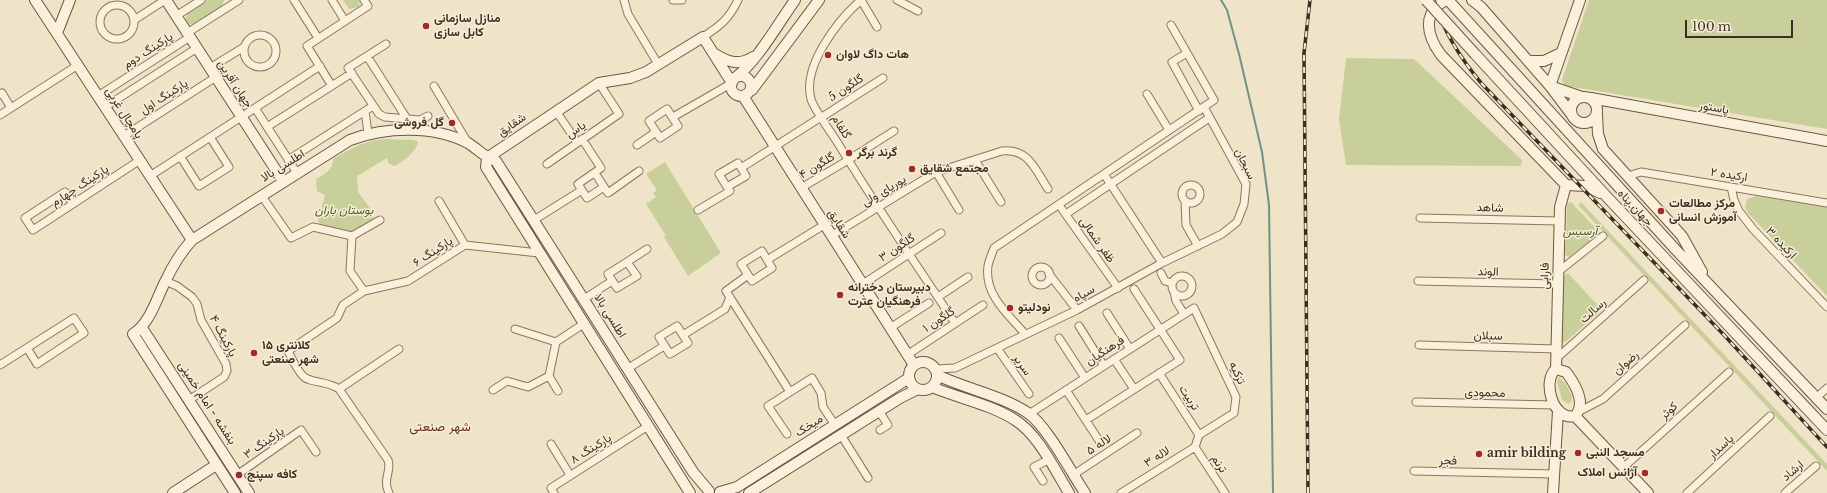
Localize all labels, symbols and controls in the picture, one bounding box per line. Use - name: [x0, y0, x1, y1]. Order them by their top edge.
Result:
- place label: منازل سازمانی کابل سازی: [434, 12, 501, 40]
- scale bar: [1687, 12, 1795, 38]
- text: 100 m: [1692, 19, 1731, 34]
- marker: منازل سازمانی کابل سازی: [421, 21, 431, 31]
- street label: پارکینگ دوم: [120, 30, 176, 72]
- place label: هات داگ لاوان: [836, 48, 909, 62]
- marker: هات داگ لاوان: [823, 50, 833, 60]
- street label: جهان آفرین: [214, 57, 256, 111]
- street label: گلگون 5: [826, 71, 866, 105]
- street label: پارکینگ اول: [137, 76, 191, 118]
- street label: پامچال غربی: [102, 84, 146, 142]
- street label: پاستور: [1698, 98, 1730, 118]
- street label: شقایق: [495, 110, 529, 140]
- street label: گلفام: [828, 112, 854, 142]
- place label: گل فروشی: [394, 116, 444, 130]
- marker: گل فروشی: [447, 118, 457, 128]
- street label: یاس: [563, 118, 589, 142]
- place label: گرند برگر: [857, 146, 897, 160]
- street label: سبحان: [1231, 146, 1259, 182]
- street label: اطلسی بالا: [258, 147, 308, 185]
- marker: گرند برگر: [844, 148, 854, 158]
- street label: گلگون ۴: [797, 150, 837, 182]
- street label: پارکینگ چهارم: [48, 162, 112, 210]
- place label: مجتمع شقایق: [920, 162, 988, 176]
- marker: مجتمع شقایق: [907, 164, 917, 174]
- street label: ارکیده ۲: [1710, 165, 1748, 185]
- street label: پوریای ولی: [859, 172, 909, 210]
- street label: جهان پناه: [1614, 187, 1656, 229]
- place label: مرکز مطالعات آموزش انسانی: [1669, 197, 1737, 225]
- street label: شاهد: [1476, 200, 1504, 216]
- park label: بوستان باران: [315, 204, 373, 218]
- marker: مرکز مطالعات آموزش انسانی: [1656, 206, 1666, 216]
- street label: شقایق: [824, 207, 854, 241]
- street label: ظفر شمالی: [1076, 214, 1118, 266]
- street label: ارکیده ۳: [1763, 224, 1799, 262]
- park label: آرسیس: [1563, 225, 1597, 239]
- street label: گلگون ۳: [876, 231, 918, 265]
- street label: پارکینگ ۶: [411, 234, 455, 270]
- street label: فارابی: [1538, 262, 1552, 290]
- street label: الوند: [1477, 265, 1499, 279]
- place label: دبیرستان دخترانه فرهنگیان عترت: [848, 281, 931, 309]
- street label: سپاه: [1071, 282, 1097, 306]
- marker: دبیرستان دخترانه فرهنگیان عترت: [835, 290, 845, 300]
- street label: اطلسی بالا: [591, 291, 629, 341]
- street label: رسالت: [1577, 295, 1609, 327]
- place label: نودلیتو: [1018, 301, 1051, 315]
- marker: نودلیتو: [1005, 303, 1015, 313]
- street label: گلگون ۱: [920, 304, 958, 336]
- street label: پارکینگ ۴: [206, 313, 240, 359]
- street label: سبلان: [1473, 328, 1503, 344]
- street label: فرهنگیان: [1083, 333, 1127, 369]
- place label: کلانتری ۱۵ شهر صنعتی: [262, 339, 319, 367]
- marker: کلانتری ۱۵ شهر صنعتی: [249, 348, 259, 358]
- street label: رضوان: [1610, 348, 1642, 378]
- street label: سریر: [1010, 351, 1034, 379]
- street label: بنفشه - امام خمینی: [175, 359, 239, 447]
- street label: تزکیه: [1226, 359, 1248, 387]
- street label: تربیت: [1176, 383, 1202, 413]
- street label: محمودی: [1464, 385, 1506, 401]
- street label: کوثر: [1657, 399, 1681, 423]
- street label: میخک: [792, 412, 826, 440]
- district label: شهر صنعتی: [409, 419, 471, 435]
- street label: پارکینگ ۳: [241, 424, 287, 462]
- street label: پارکینگ ۸: [568, 431, 614, 467]
- street label: لاله ۵: [1084, 432, 1114, 458]
- street label: پاسدار: [1705, 432, 1737, 462]
- street label: لاله ۳: [1141, 444, 1173, 470]
- place label: مسجد النبی: [1586, 446, 1644, 460]
- place label: amir bilding: [1487, 447, 1566, 461]
- marker: مسجد النبی: [1573, 448, 1583, 458]
- marker: amir bilding: [1474, 449, 1484, 459]
- street label: ترنم: [1208, 452, 1230, 476]
- street label: فجر: [1439, 454, 1457, 468]
- street label: ارشاد: [1779, 458, 1807, 484]
- place label: آژانس املاک: [1578, 466, 1637, 480]
- place label: کافه سپنج: [247, 468, 297, 482]
- marker: آژانس املاک: [1640, 468, 1650, 478]
- marker: کافه سپنج: [234, 470, 244, 480]

